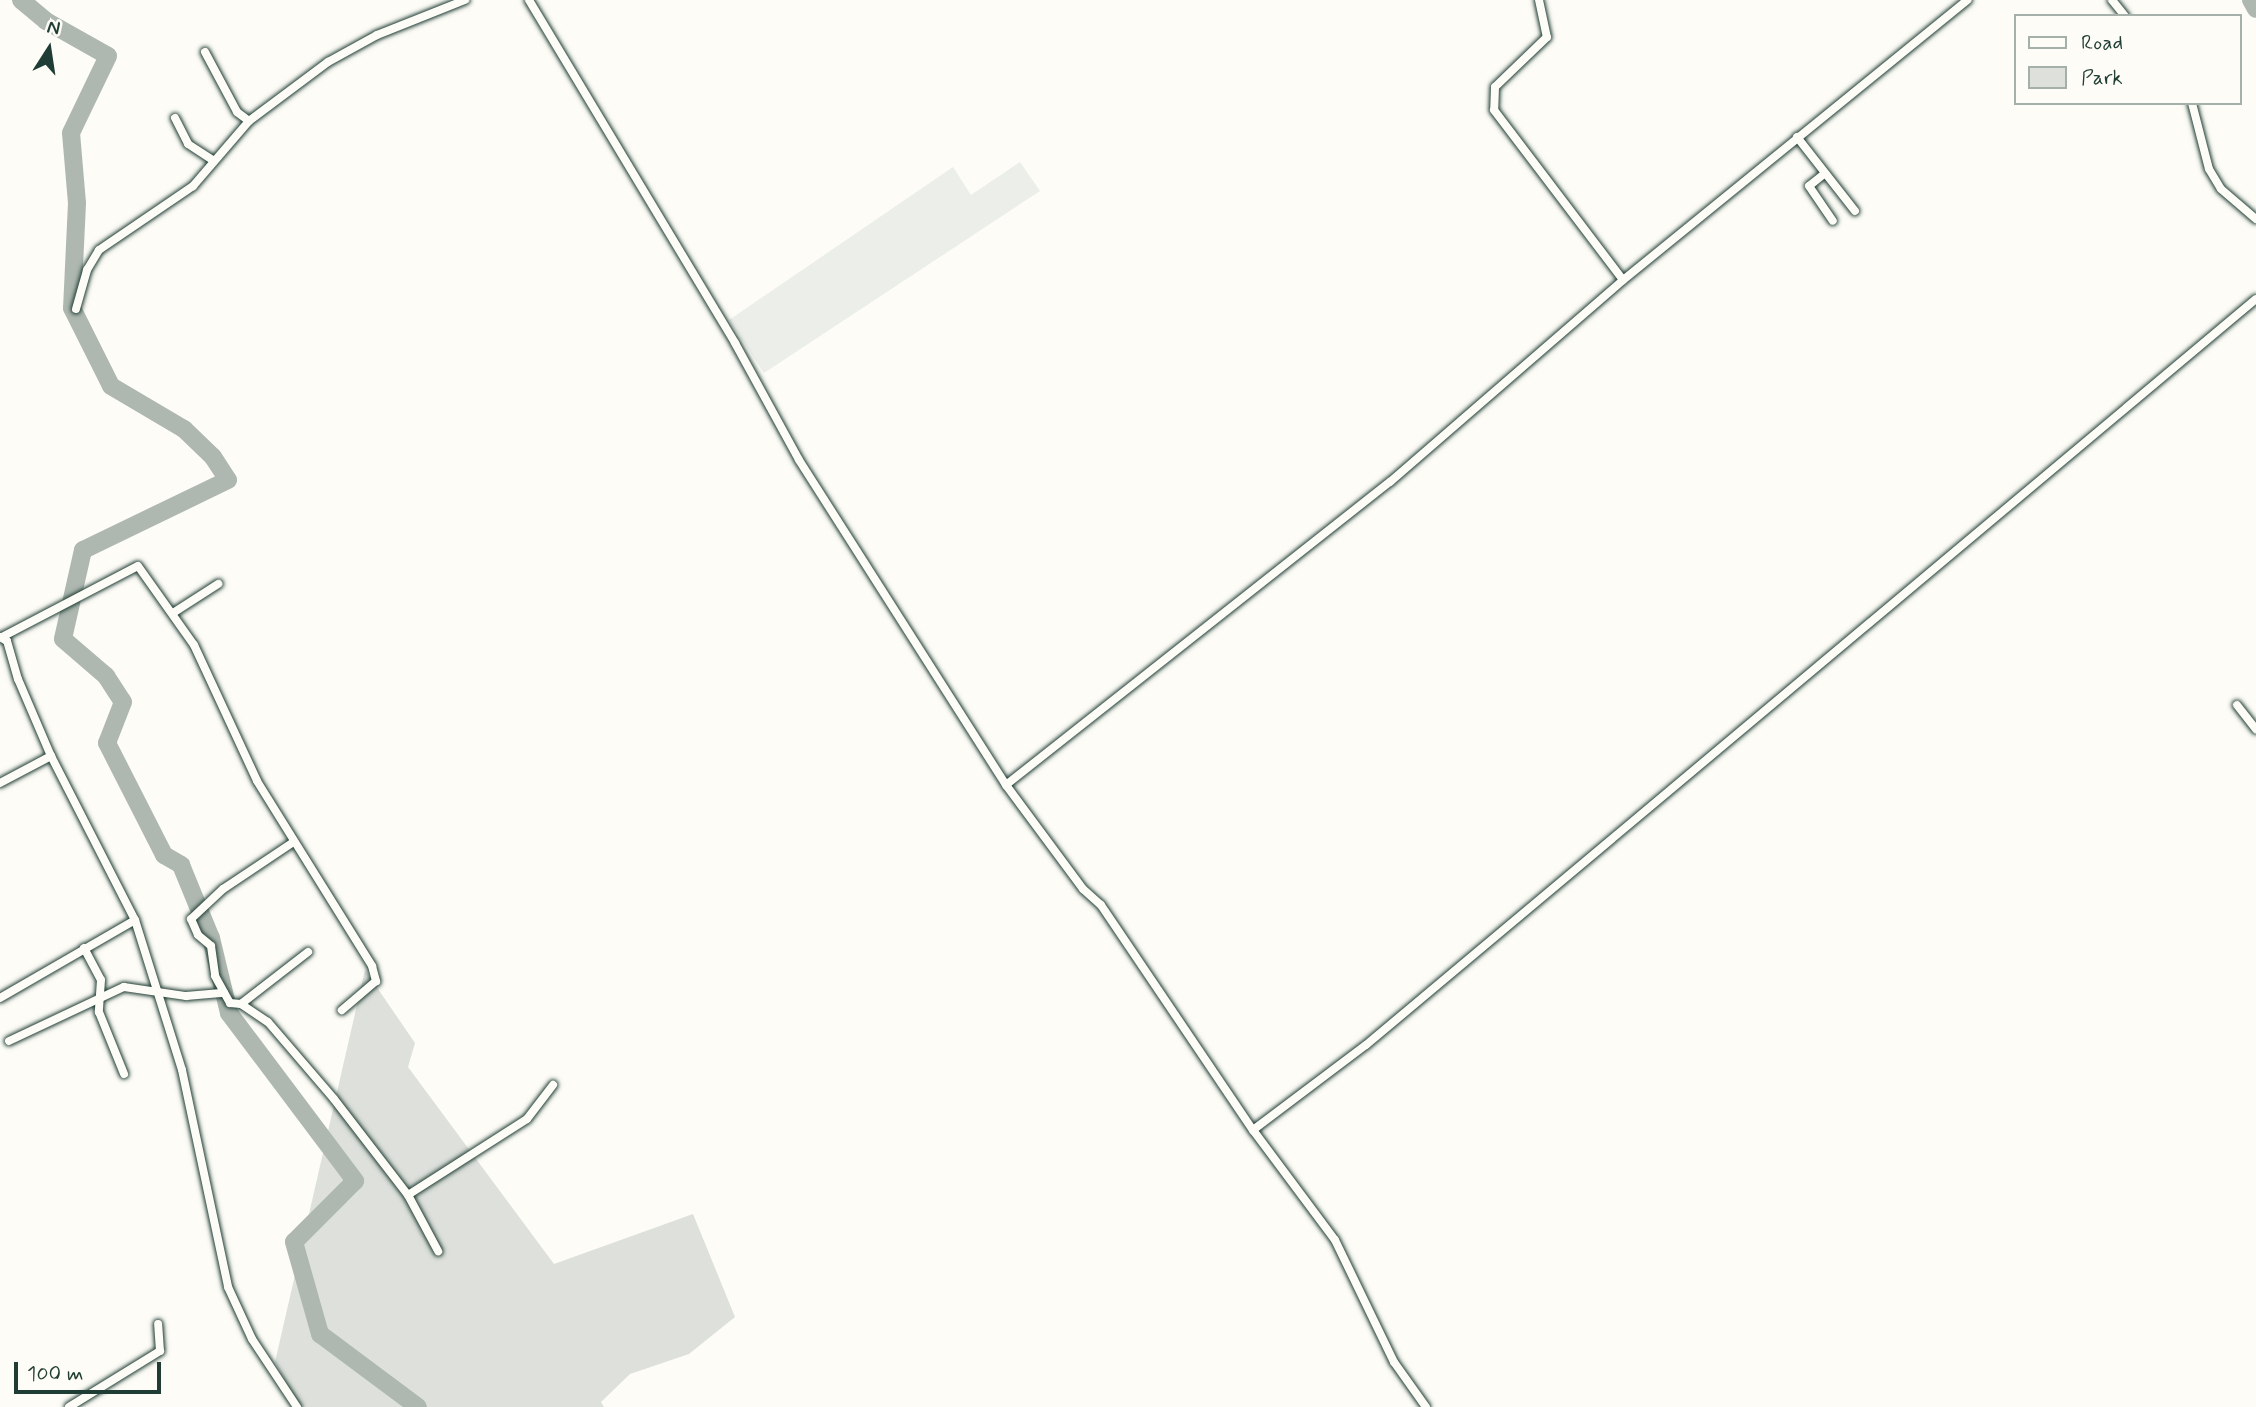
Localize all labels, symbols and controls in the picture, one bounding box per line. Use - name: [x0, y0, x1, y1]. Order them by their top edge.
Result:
- north arrow: [14, 14, 84, 84]
- text: N: [45, 14, 62, 42]
- legend: [2014, 14, 2242, 105]
- text: Road: [2081, 29, 2123, 57]
- text: Park: [2081, 64, 2123, 92]
- scale bar: [18, 1348, 164, 1392]
- text: 100 m: [27, 1360, 83, 1388]

